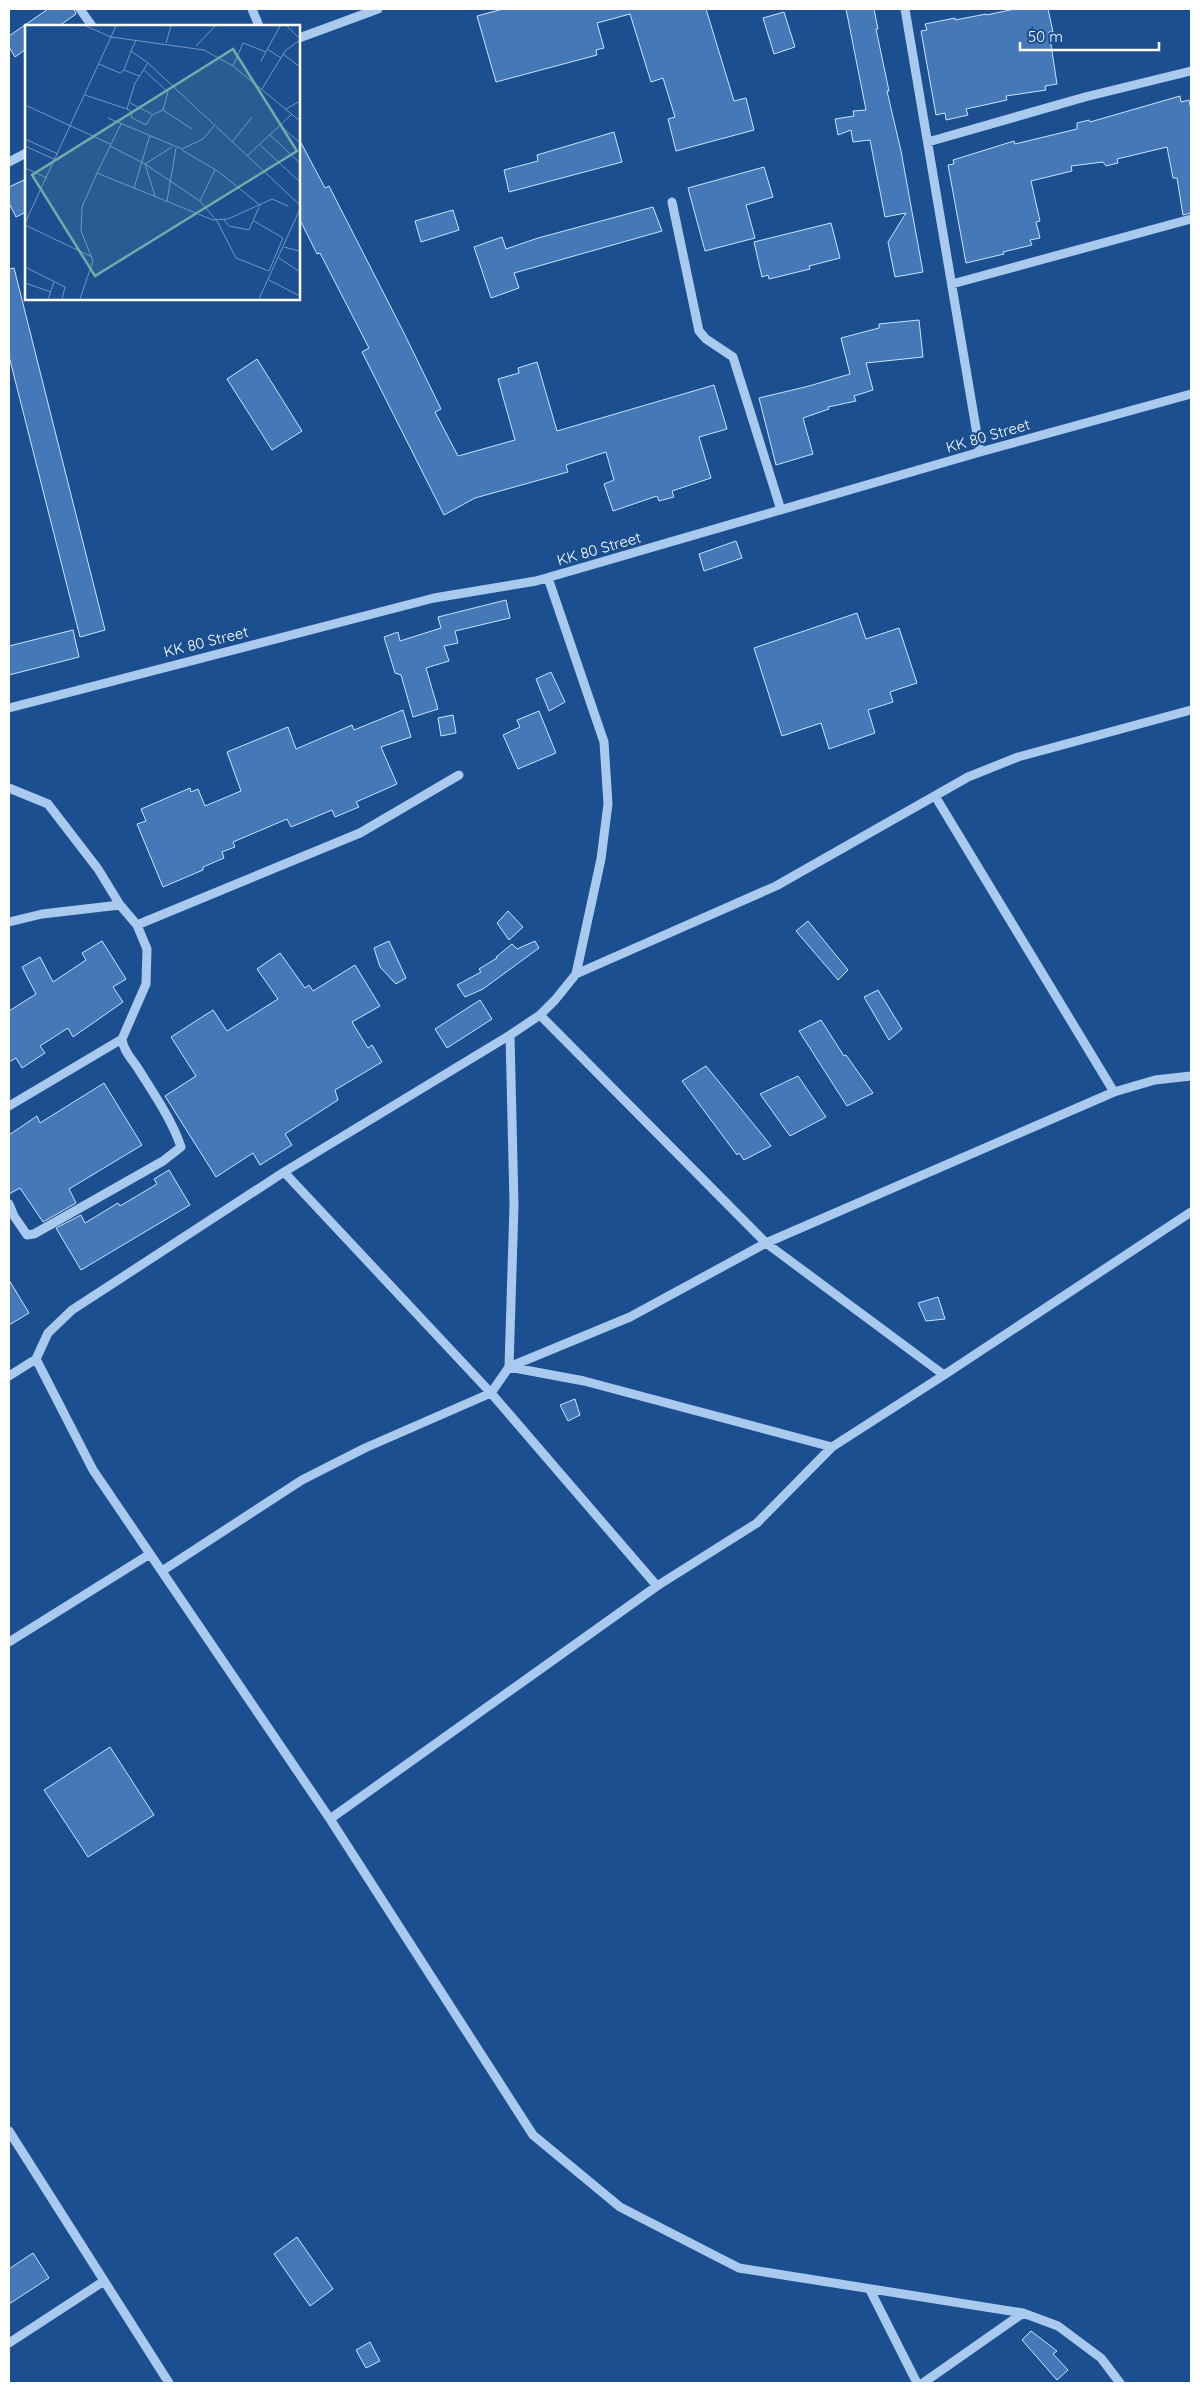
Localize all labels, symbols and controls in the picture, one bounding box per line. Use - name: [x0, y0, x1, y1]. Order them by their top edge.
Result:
- scale bar: [1020, 20, 1159, 52]
- inset map: [25, 25, 300, 300]
- text: 50 m: [1028, 27, 1063, 46]
- street label: KK 80 Street: [944, 414, 1032, 457]
- street label: KK 80 Street: [555, 527, 643, 570]
- street label: KK 80 Street: [162, 622, 250, 661]

